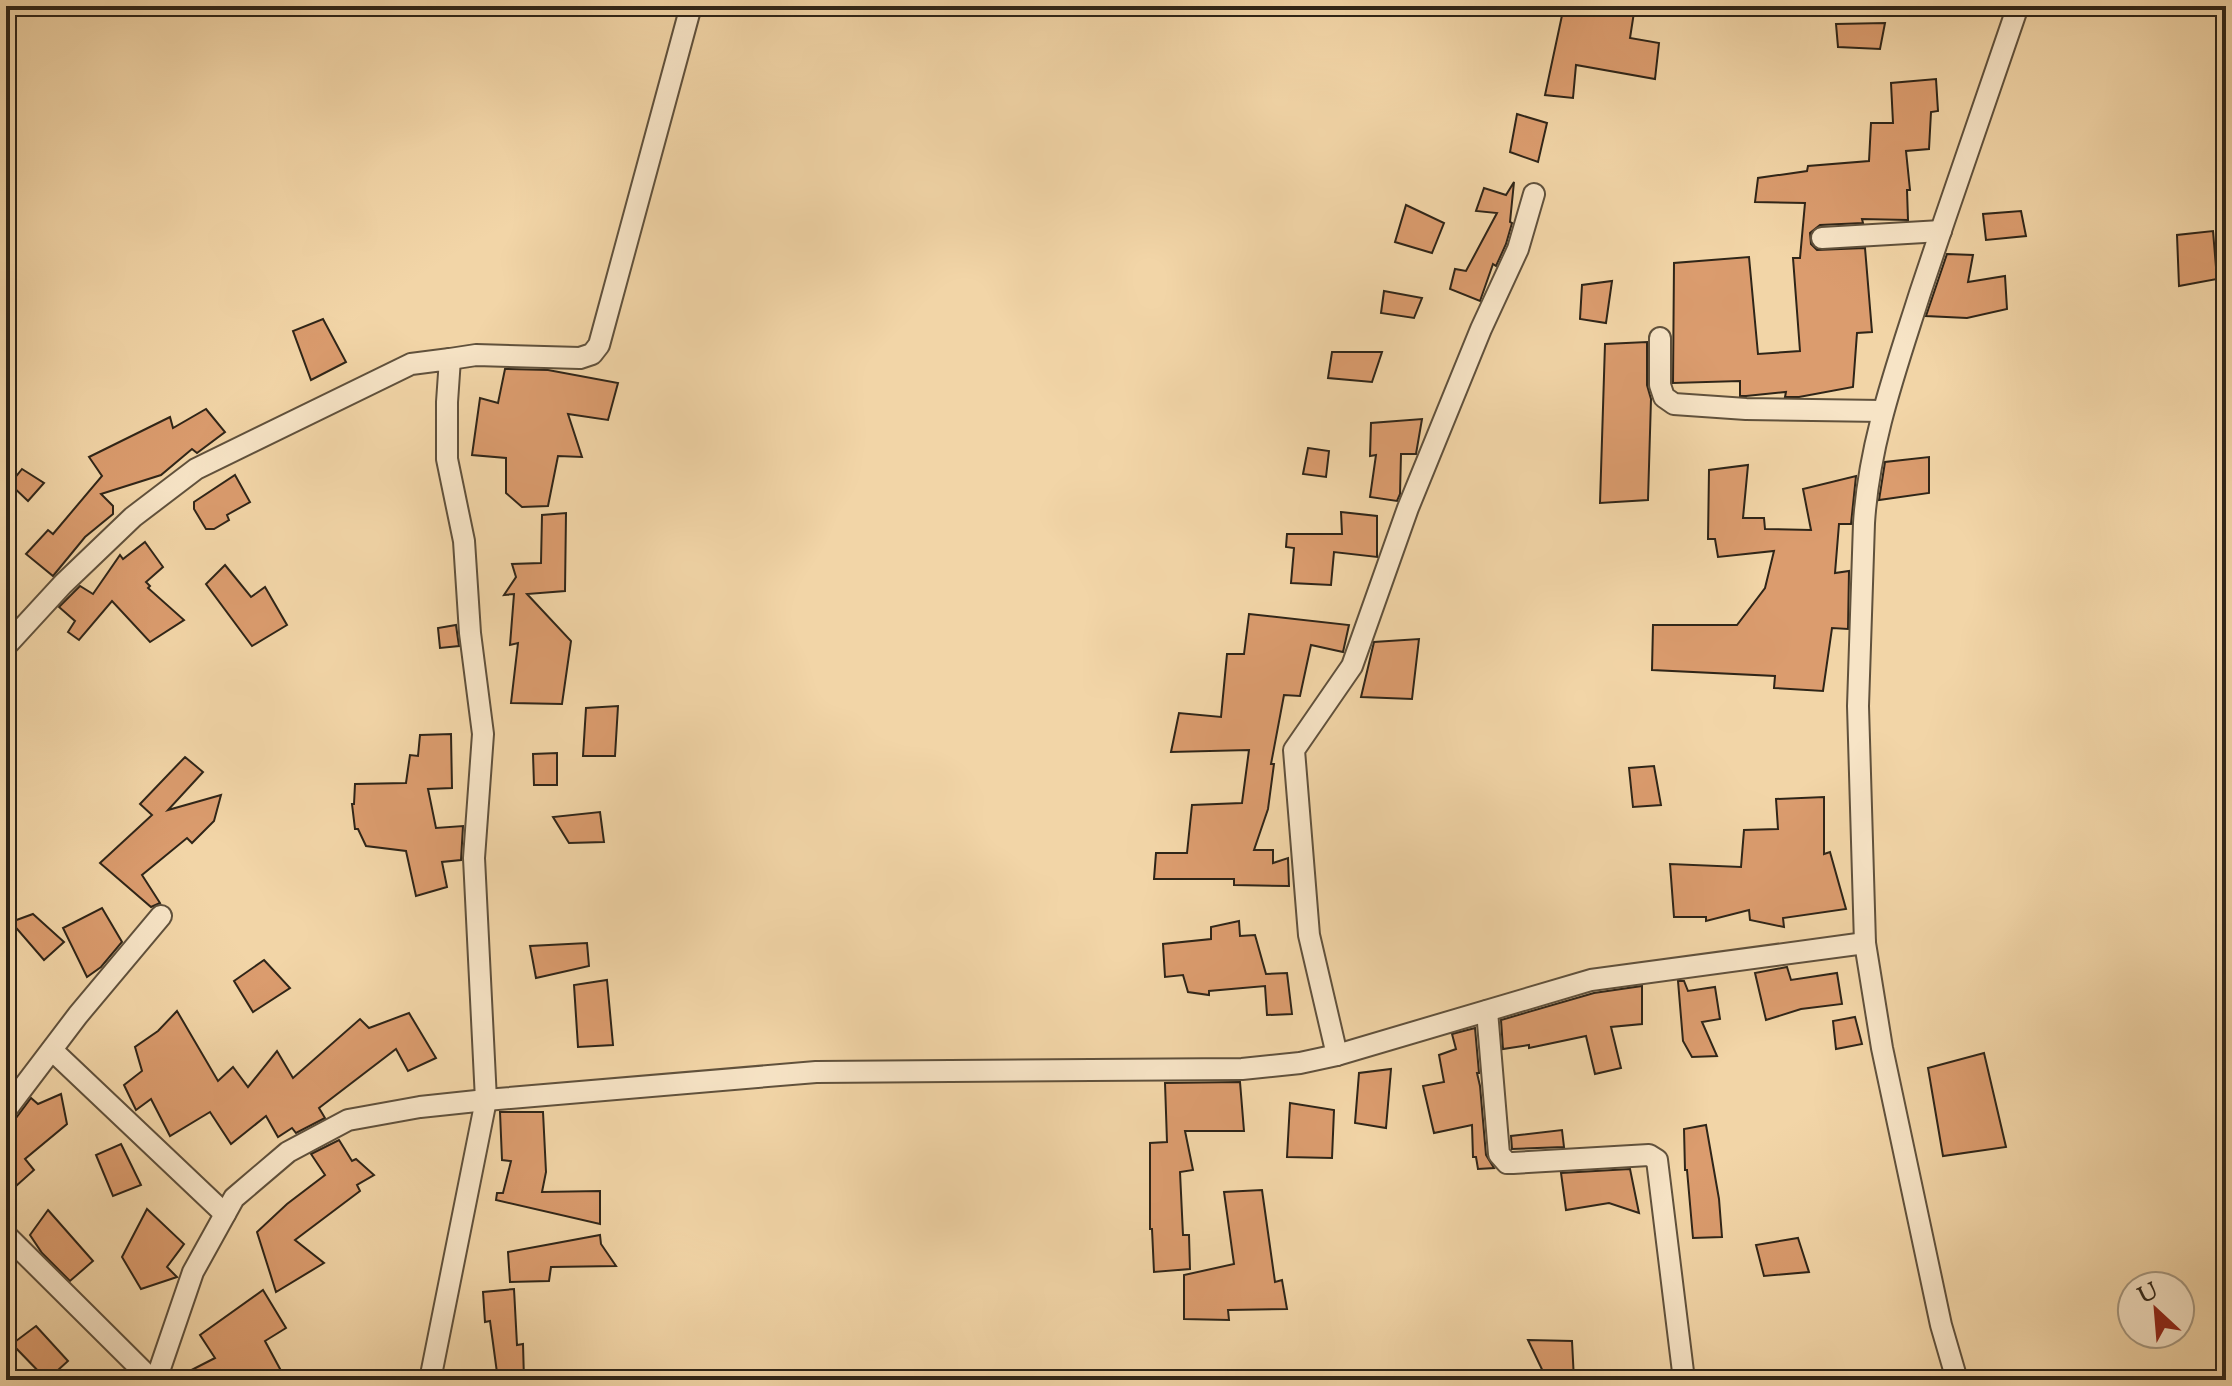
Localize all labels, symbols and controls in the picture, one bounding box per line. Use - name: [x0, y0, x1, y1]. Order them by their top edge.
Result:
- north arrow: [2116, 1270, 2196, 1350]
- text: U: [2133, 1276, 2164, 1313]

